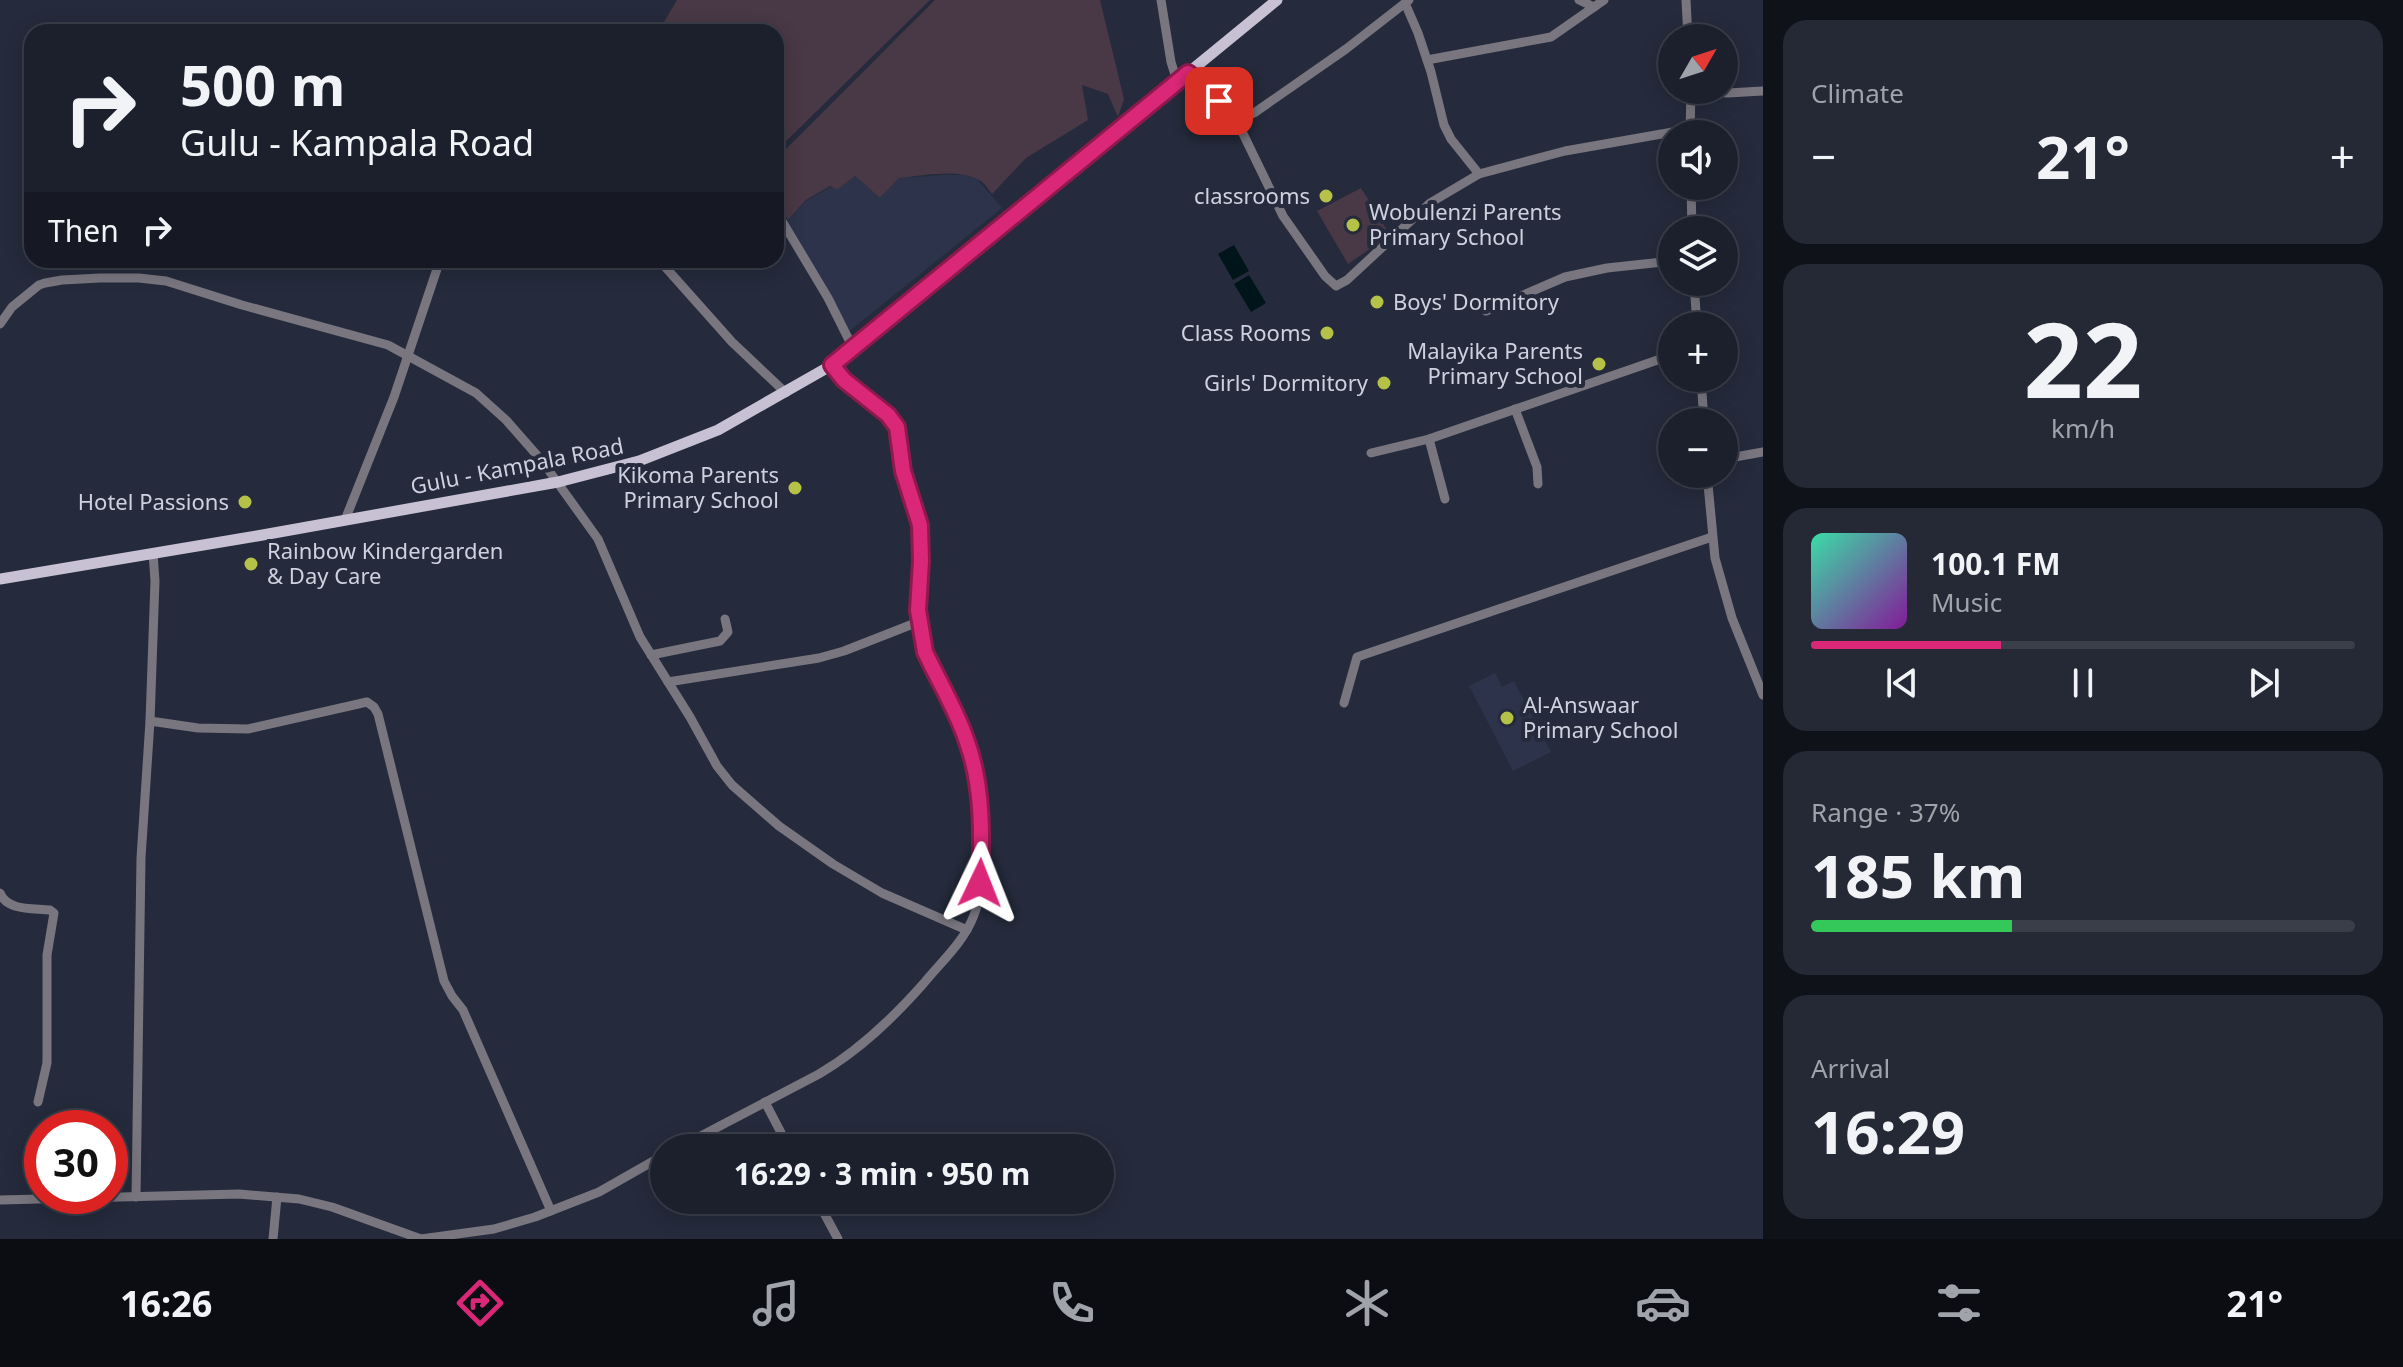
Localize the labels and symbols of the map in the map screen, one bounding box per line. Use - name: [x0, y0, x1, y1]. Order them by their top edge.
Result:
- north arrow: [1658, 24, 1738, 104]
- pin: [1185, 67, 1253, 135]
- place label: classrooms: [1194, 180, 1310, 210]
- marker: classrooms: [1317, 187, 1335, 205]
- place label: Wobulenzi Parents Primary School: [1369, 196, 1562, 251]
- marker: Wobulenzi Parents Primary School: [1344, 216, 1362, 234]
- place label: Boys' Dormitory: [1393, 286, 1560, 316]
- marker: Boys' Dormitory: [1368, 293, 1386, 311]
- place label: Class Rooms: [1181, 317, 1311, 347]
- marker: Class Rooms: [1318, 324, 1336, 342]
- place label: Malayika Parents Primary School: [1407, 335, 1583, 390]
- marker: Malayika Parents Primary School: [1590, 355, 1608, 373]
- place label: Girls' Dormitory: [1204, 367, 1369, 397]
- marker: Girls' Dormitory: [1375, 374, 1393, 392]
- street label: Gulu - Kampala Road: [408, 430, 626, 500]
- place label: Kikoma Parents Primary School: [617, 459, 779, 514]
- marker: Kikoma Parents Primary School: [786, 479, 804, 497]
- place label: Hotel Passions: [78, 486, 229, 516]
- marker: Hotel Passions: [236, 493, 254, 511]
- place label: Rainbow Kindergarden & Day Care: [267, 535, 503, 590]
- marker: Rainbow Kindergarden & Day Care: [242, 555, 260, 573]
- place label: Al-Answaar Primary School: [1523, 689, 1679, 744]
- marker: Al-Answaar Primary School: [1498, 709, 1516, 727]
- position arrow: [938, 841, 1022, 925]
- speed limit sign: 30: [24, 1110, 128, 1214]

